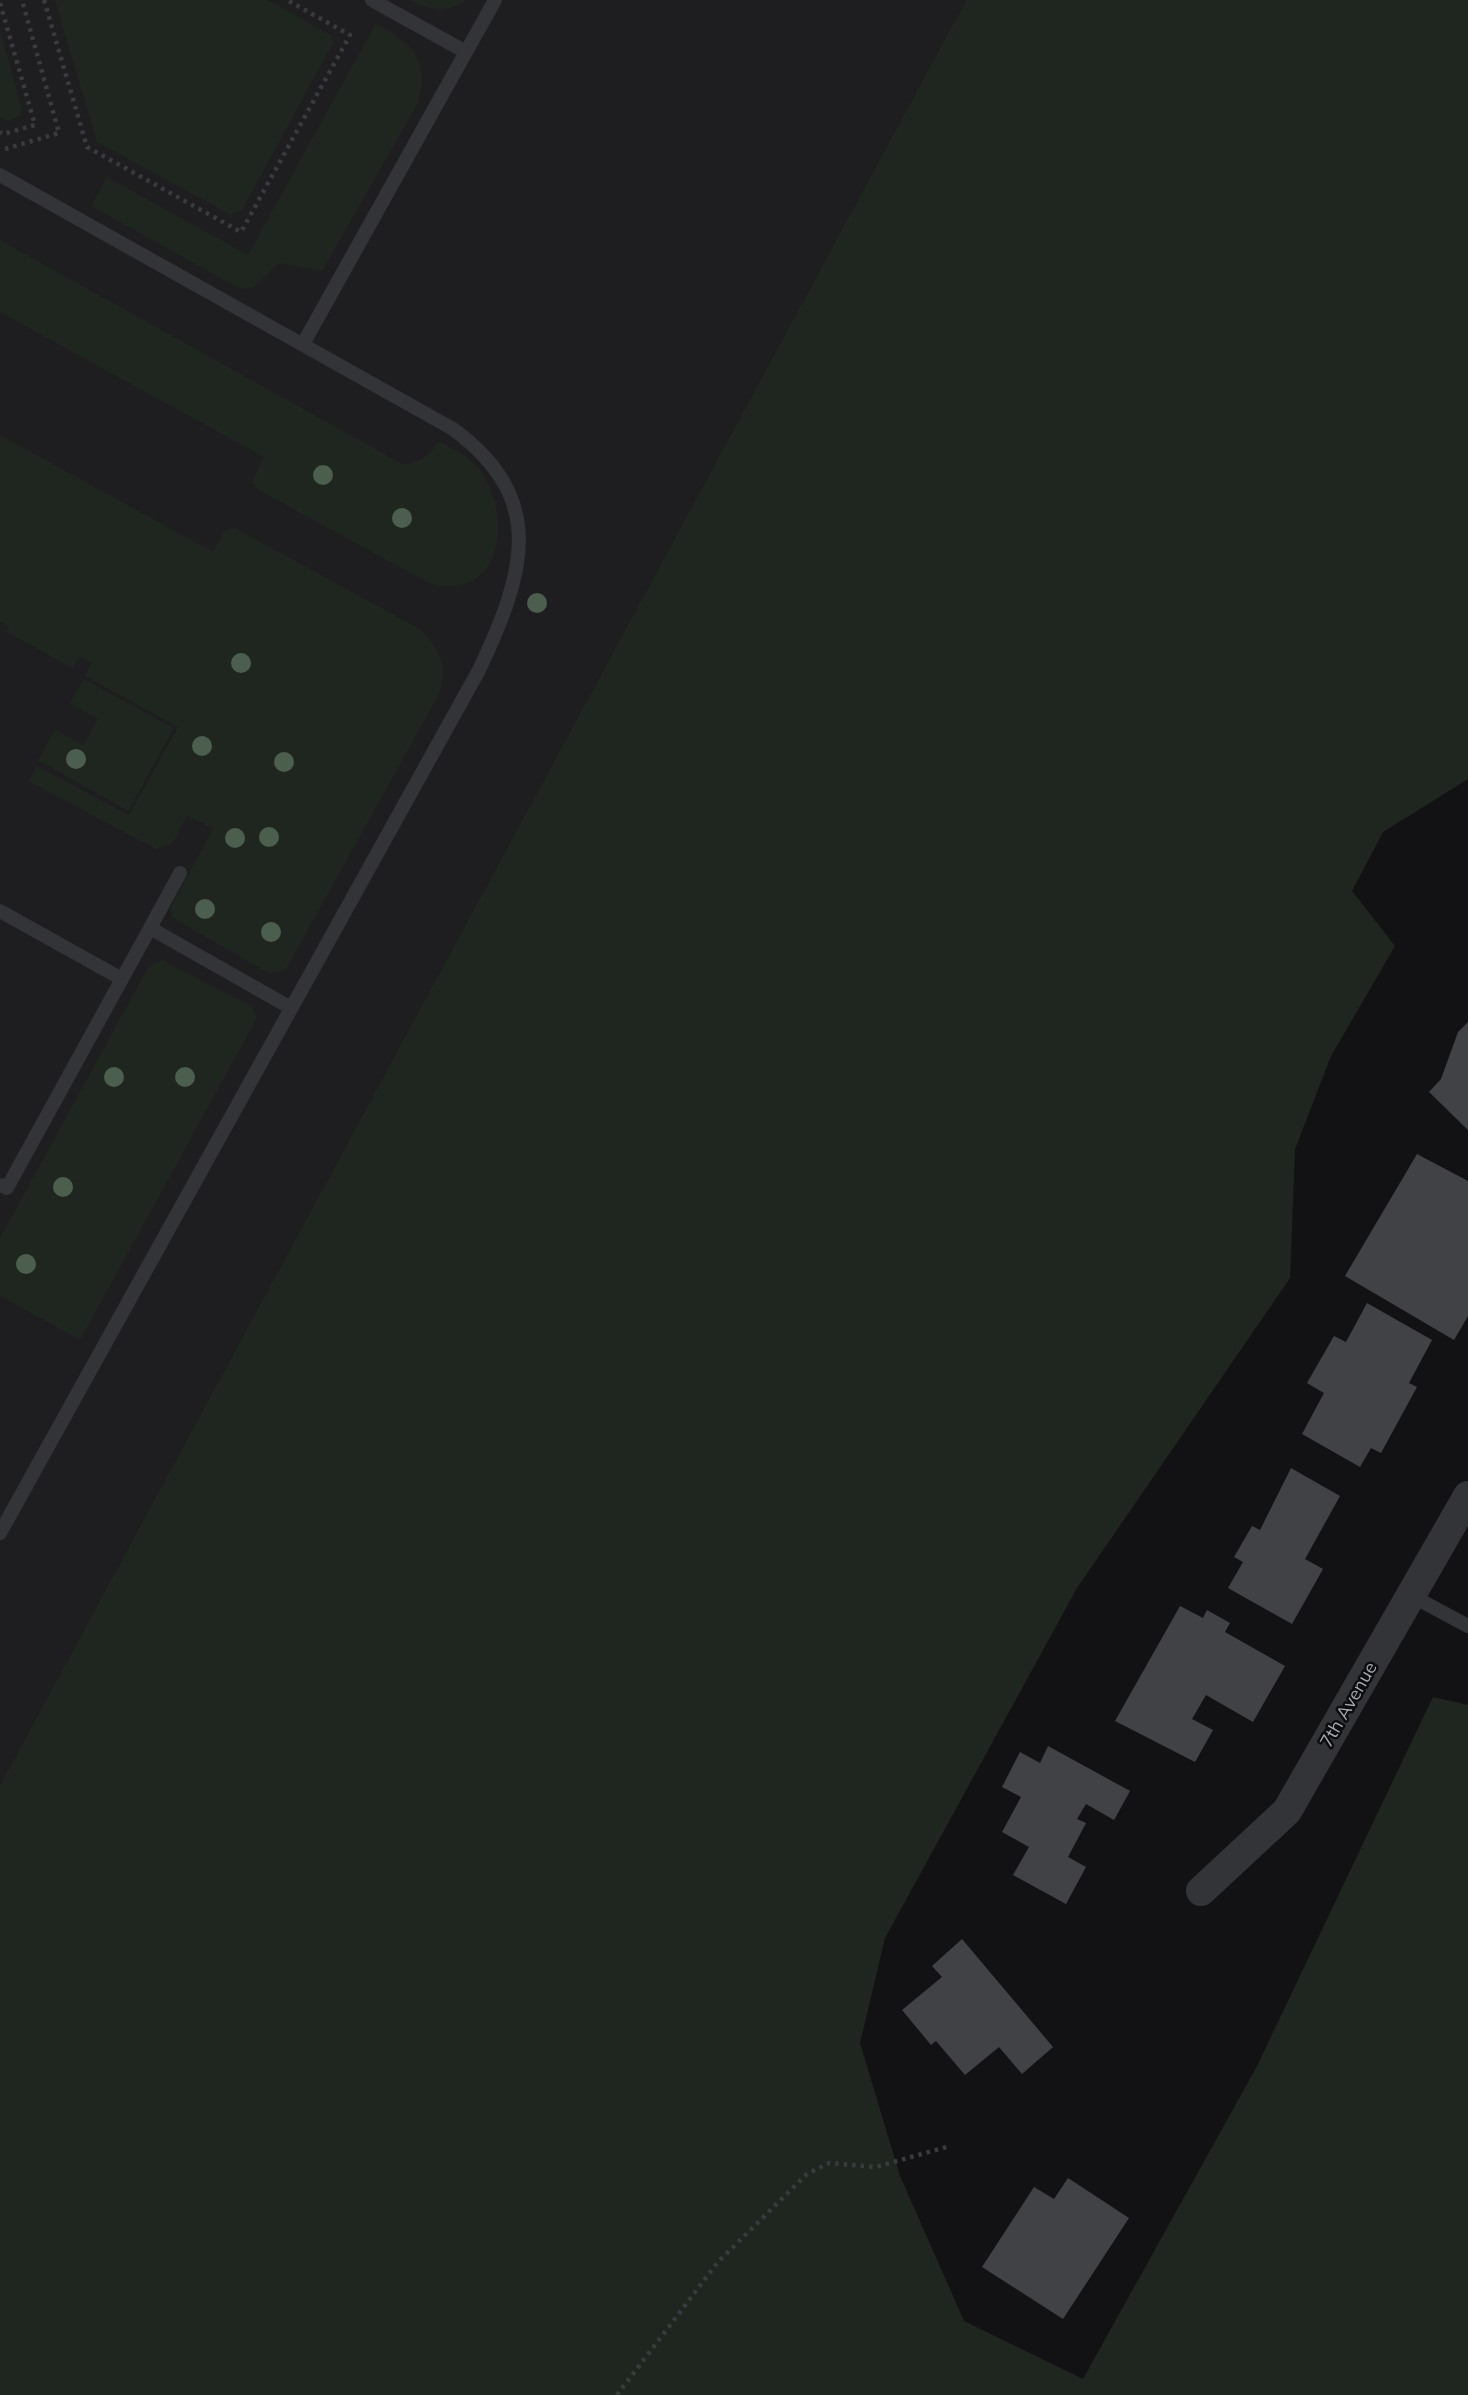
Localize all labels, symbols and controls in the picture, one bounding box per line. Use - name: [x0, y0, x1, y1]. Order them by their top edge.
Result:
- street label: 7th Avenue: [1316, 1658, 1382, 1752]

